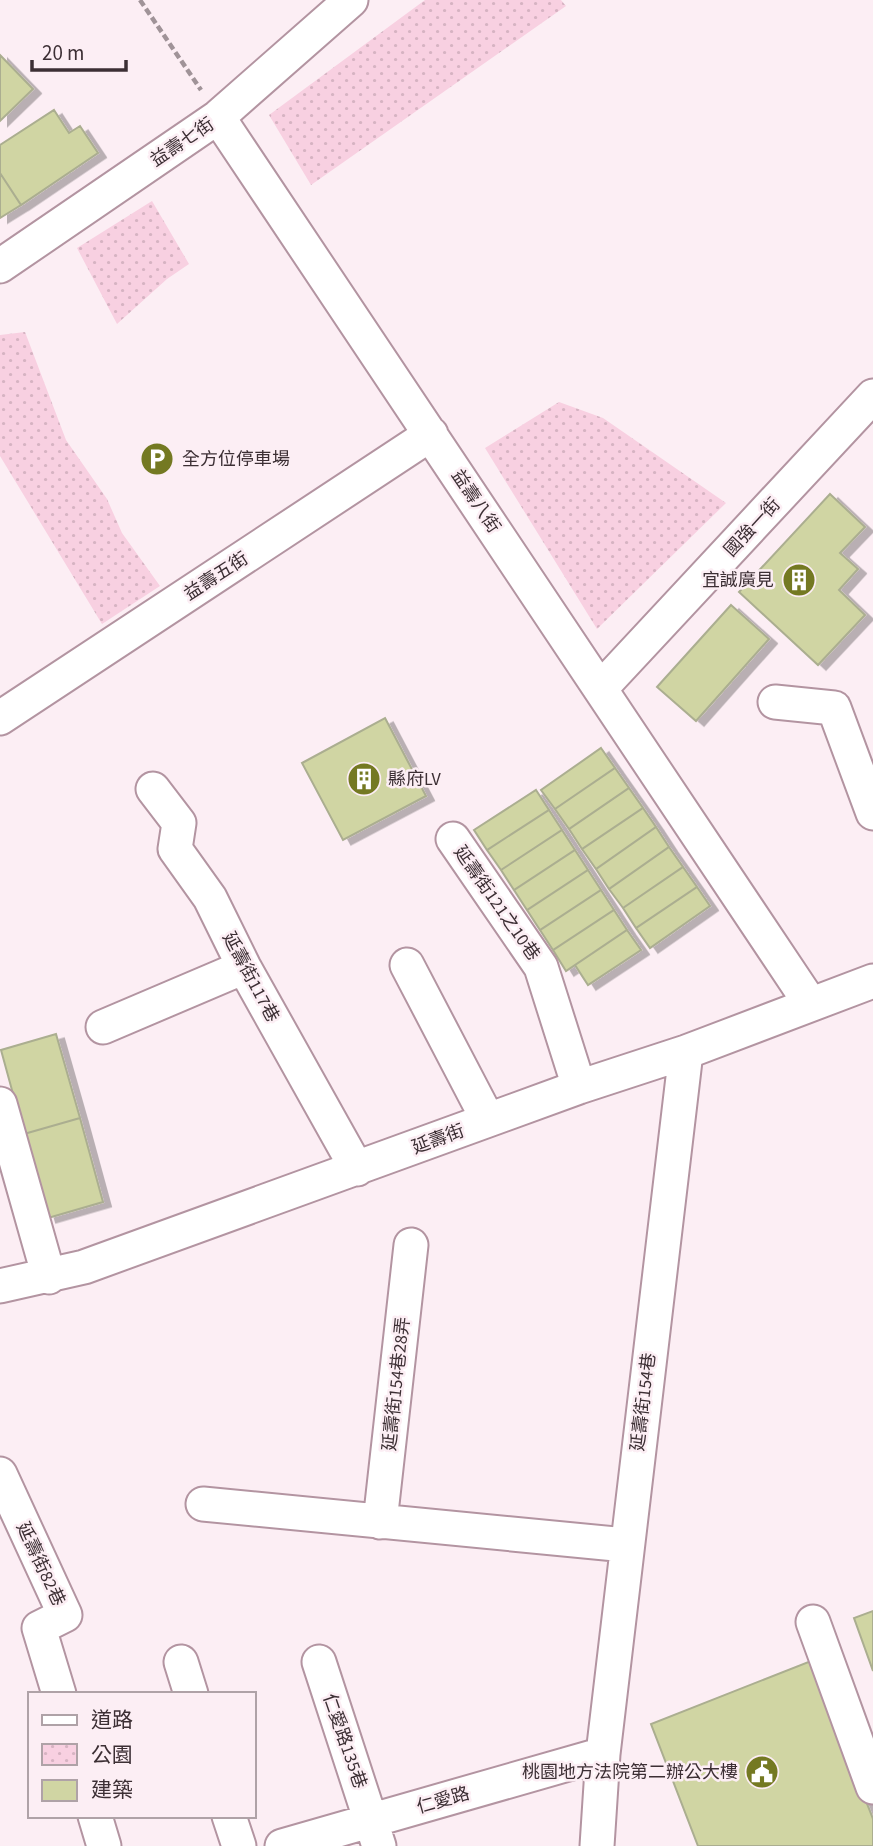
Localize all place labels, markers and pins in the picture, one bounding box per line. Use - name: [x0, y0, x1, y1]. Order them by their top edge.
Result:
- parking icon: 全方位停車場: [138, 440, 176, 478]
- place label: 全方位停車場: [182, 447, 290, 472]
- building icon: 宜誠廣見: [780, 561, 818, 599]
- place label: 宜誠廣見: [702, 568, 774, 593]
- building icon: 縣府LV: [345, 760, 383, 798]
- place label: 縣府LV: [388, 767, 441, 792]
- public building icon: 桃園地方法院第二辦公大樓: [743, 1753, 781, 1791]
- place label: 桃園地方法院第二辦公大樓: [522, 1760, 738, 1785]

